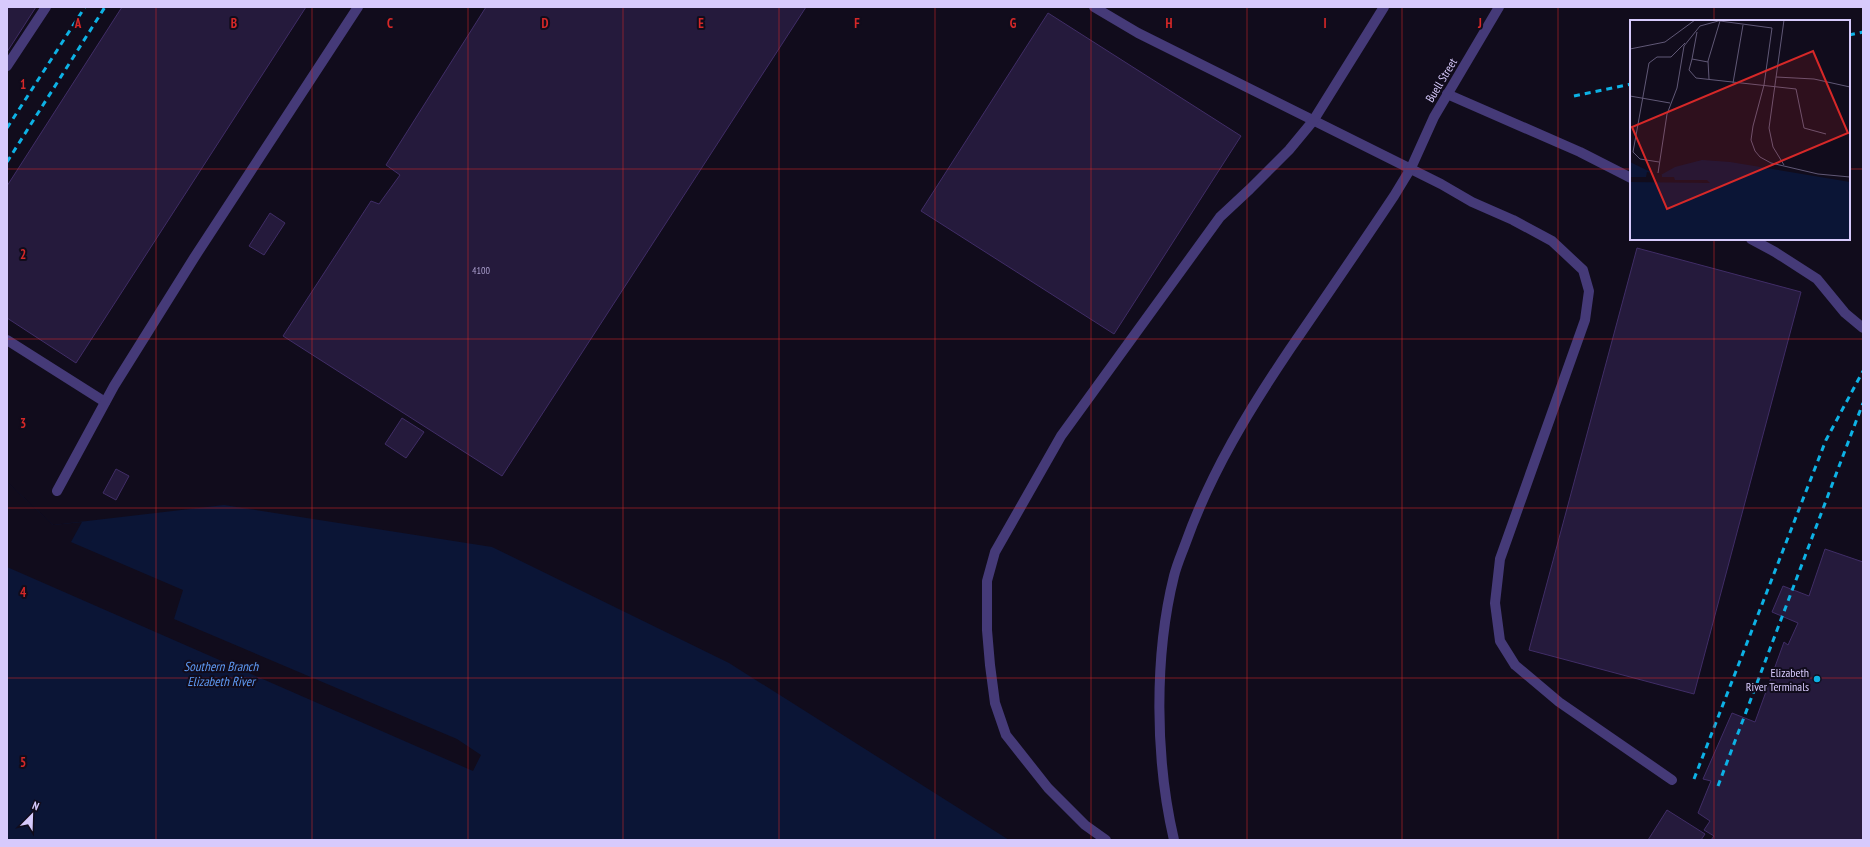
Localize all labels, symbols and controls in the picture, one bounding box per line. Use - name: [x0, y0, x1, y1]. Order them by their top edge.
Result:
- text: A: [74, 15, 82, 32]
- text: B: [231, 15, 237, 32]
- text: C: [387, 15, 393, 32]
- text: D: [542, 15, 549, 32]
- text: E: [698, 15, 704, 32]
- text: F: [854, 15, 860, 32]
- text: G: [1010, 15, 1017, 32]
- text: H: [1166, 15, 1173, 32]
- text: I: [1323, 15, 1327, 32]
- text: J: [1477, 15, 1482, 32]
- inset map: [1630, 20, 1850, 240]
- street label: Buell Street: [1422, 55, 1460, 105]
- text: 1: [20, 76, 26, 93]
- text: 2: [20, 246, 26, 263]
- house number: 4100: [472, 264, 491, 277]
- text: 3: [20, 415, 26, 432]
- text: 4: [20, 584, 27, 601]
- water label: Southern Branch Elizabeth River: [184, 658, 260, 690]
- place label: Elizabeth River Terminals: [1746, 665, 1809, 694]
- marker: Elizabeth River Terminals: [1812, 674, 1822, 684]
- text: 5: [20, 754, 26, 771]
- north arrow: [12, 795, 52, 835]
- text: N: [30, 798, 41, 813]

